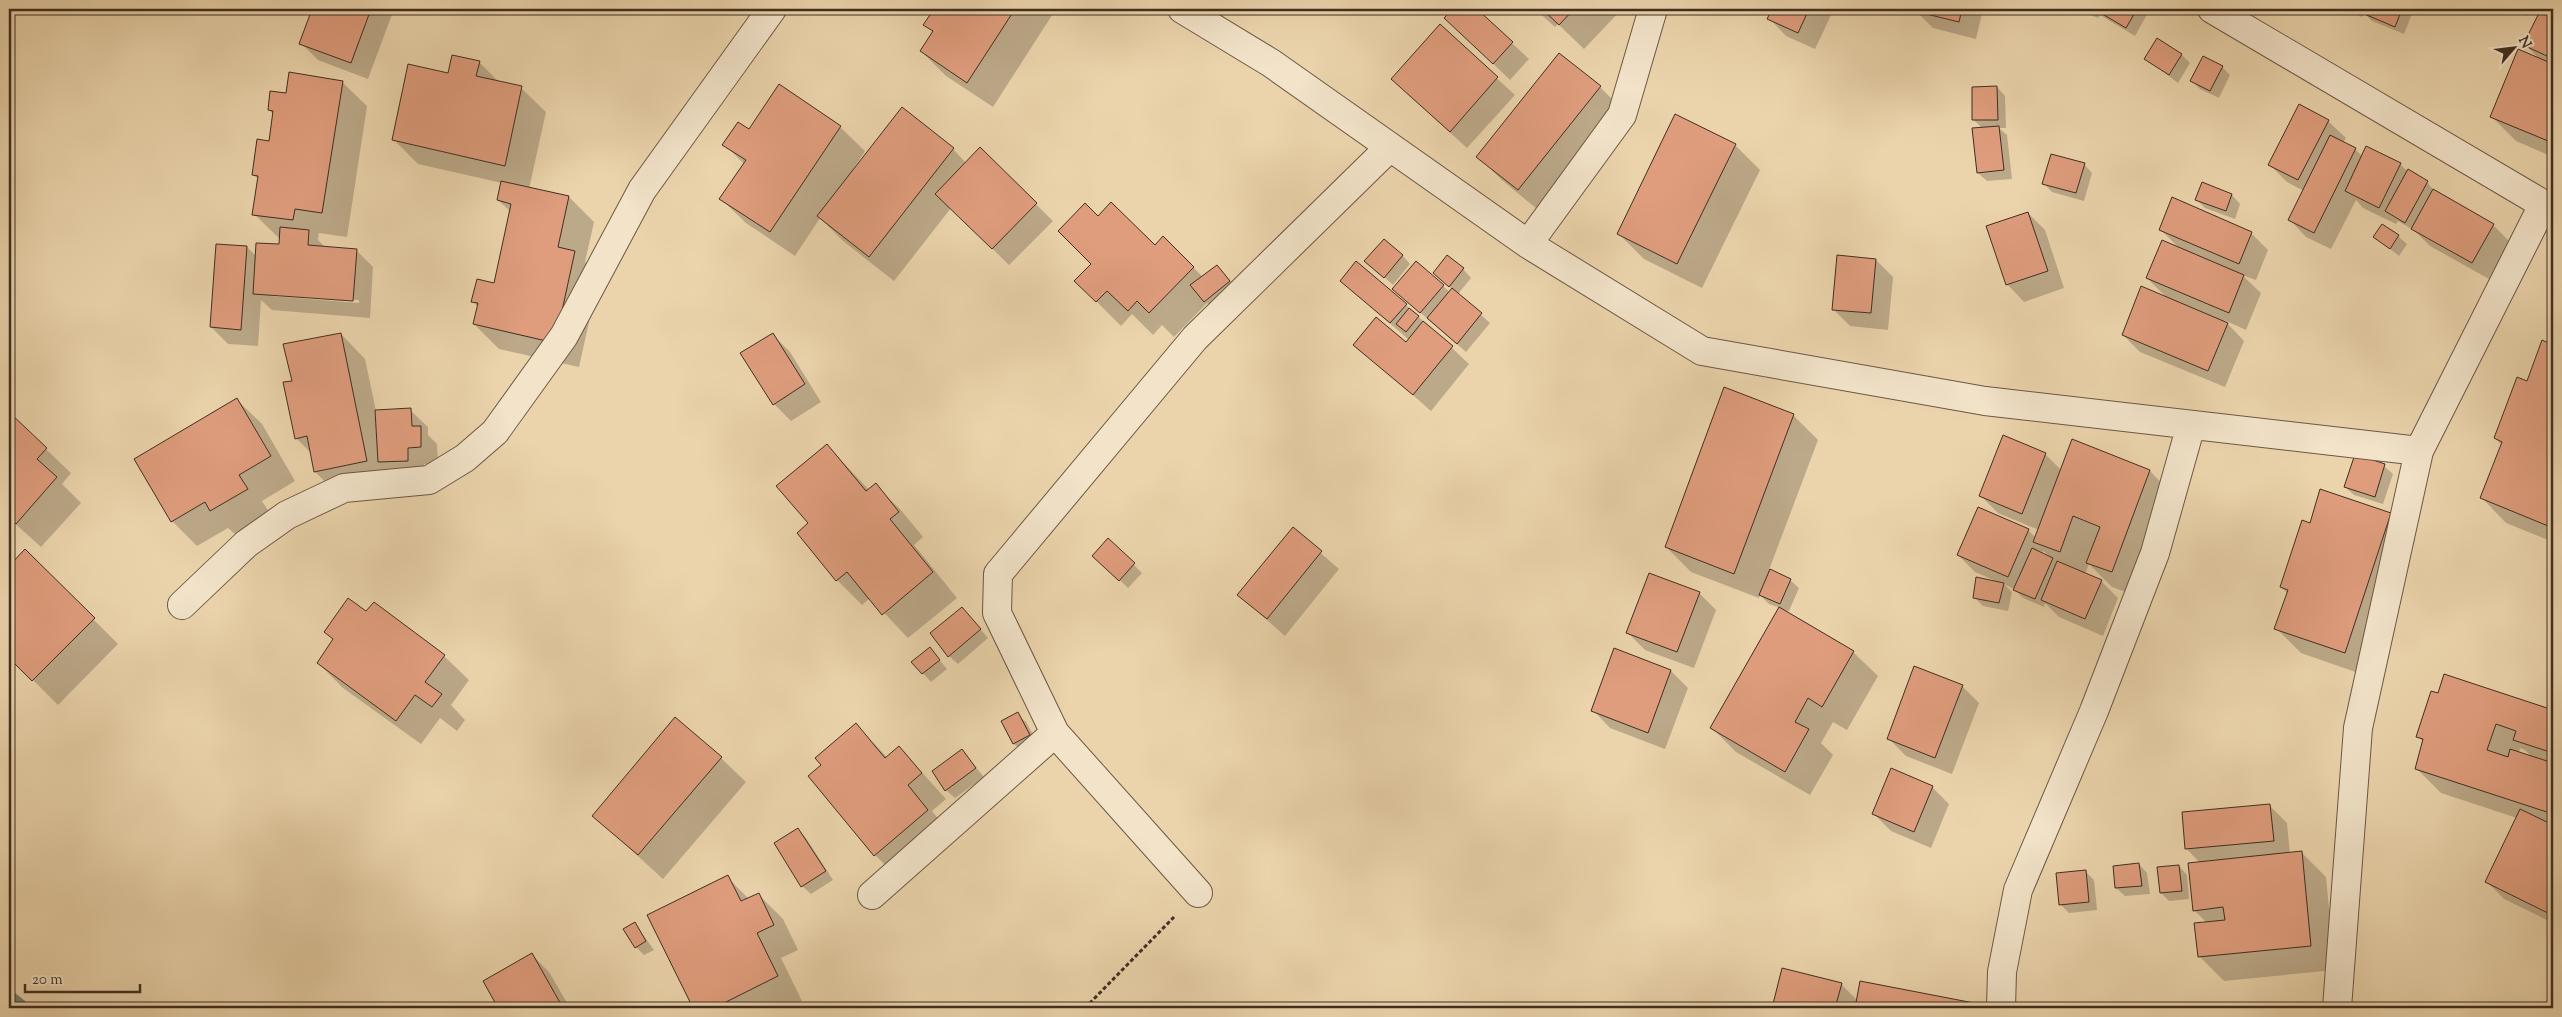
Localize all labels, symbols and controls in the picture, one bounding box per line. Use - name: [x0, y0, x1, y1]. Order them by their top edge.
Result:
- north arrow: [2490, 22, 2540, 72]
- text: N: [2512, 33, 2535, 52]
- scale bar: [25, 962, 140, 994]
- text: 20 m: [32, 970, 63, 991]

